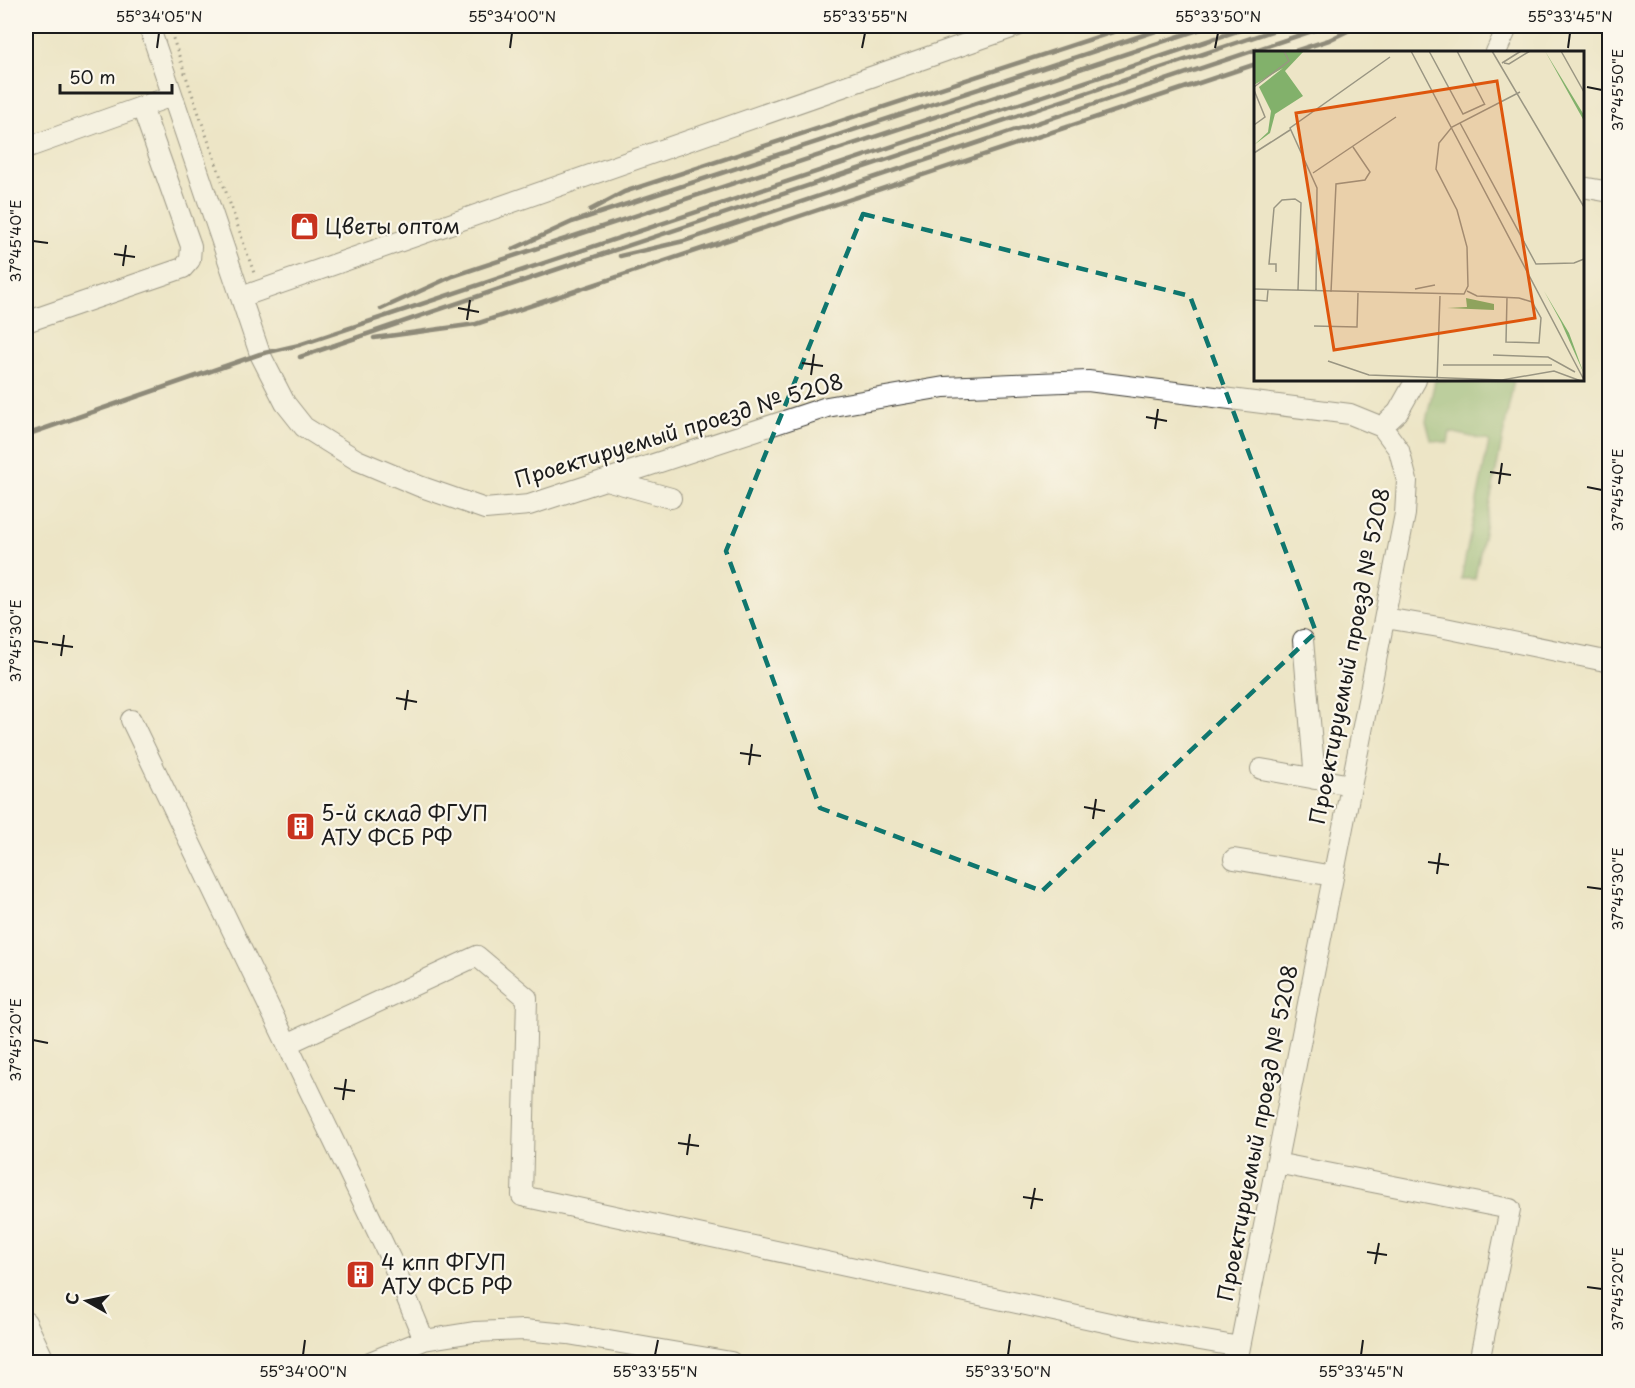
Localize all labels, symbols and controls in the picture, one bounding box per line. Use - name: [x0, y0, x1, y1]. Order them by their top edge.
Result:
- text: 55°34'05"N: [116, 4, 202, 27]
- text: 55°34'00"N: [468, 4, 556, 27]
- text: 55°33'55"N: [822, 4, 908, 27]
- text: 55°33'50"N: [1175, 4, 1261, 27]
- text: 55°33'45"N: [1527, 4, 1613, 27]
- text: 37°45'50"E: [1605, 49, 1628, 131]
- inset map: [1254, 51, 1584, 381]
- scale bar: [60, 57, 172, 95]
- text: 50 m: [69, 63, 116, 90]
- text: 37°45'40"E: [3, 200, 26, 282]
- place label: Цветы оптом: [325, 209, 460, 241]
- shop icon: Цветы оптом: [288, 211, 320, 243]
- street label: Проектируемый проезд № 5208: [510, 364, 847, 494]
- text: 37°45'40"E: [1605, 449, 1628, 531]
- street label: Проектируемый проезд № 5208: [1300, 485, 1396, 827]
- text: 37°45'30"E: [3, 599, 26, 683]
- place label: 5-й склад ФГУП АТУ ФСБ РФ: [321, 796, 488, 852]
- building icon: 5-й склад ФГУП АТУ ФСБ РФ: [284, 810, 316, 842]
- text: 37°45'30"E: [1605, 847, 1628, 931]
- street label: Проектируемый проезд № 5208: [1208, 962, 1304, 1304]
- text: 37°45'20"E: [3, 998, 26, 1082]
- place label: 4 кпп ФГУП АТУ ФСБ РФ: [381, 1245, 512, 1301]
- text: 37°45'20"E: [1605, 1247, 1628, 1331]
- building icon: 4 кпп ФГУП АТУ ФСБ РФ: [344, 1259, 376, 1291]
- north arrow: [57, 1271, 117, 1331]
- text: С: [58, 1291, 84, 1306]
- text: 55°34'00"N: [259, 1359, 347, 1382]
- text: 55°33'55"N: [612, 1359, 698, 1382]
- text: 55°33'50"N: [965, 1359, 1051, 1382]
- text: 55°33'45"N: [1318, 1359, 1404, 1382]

